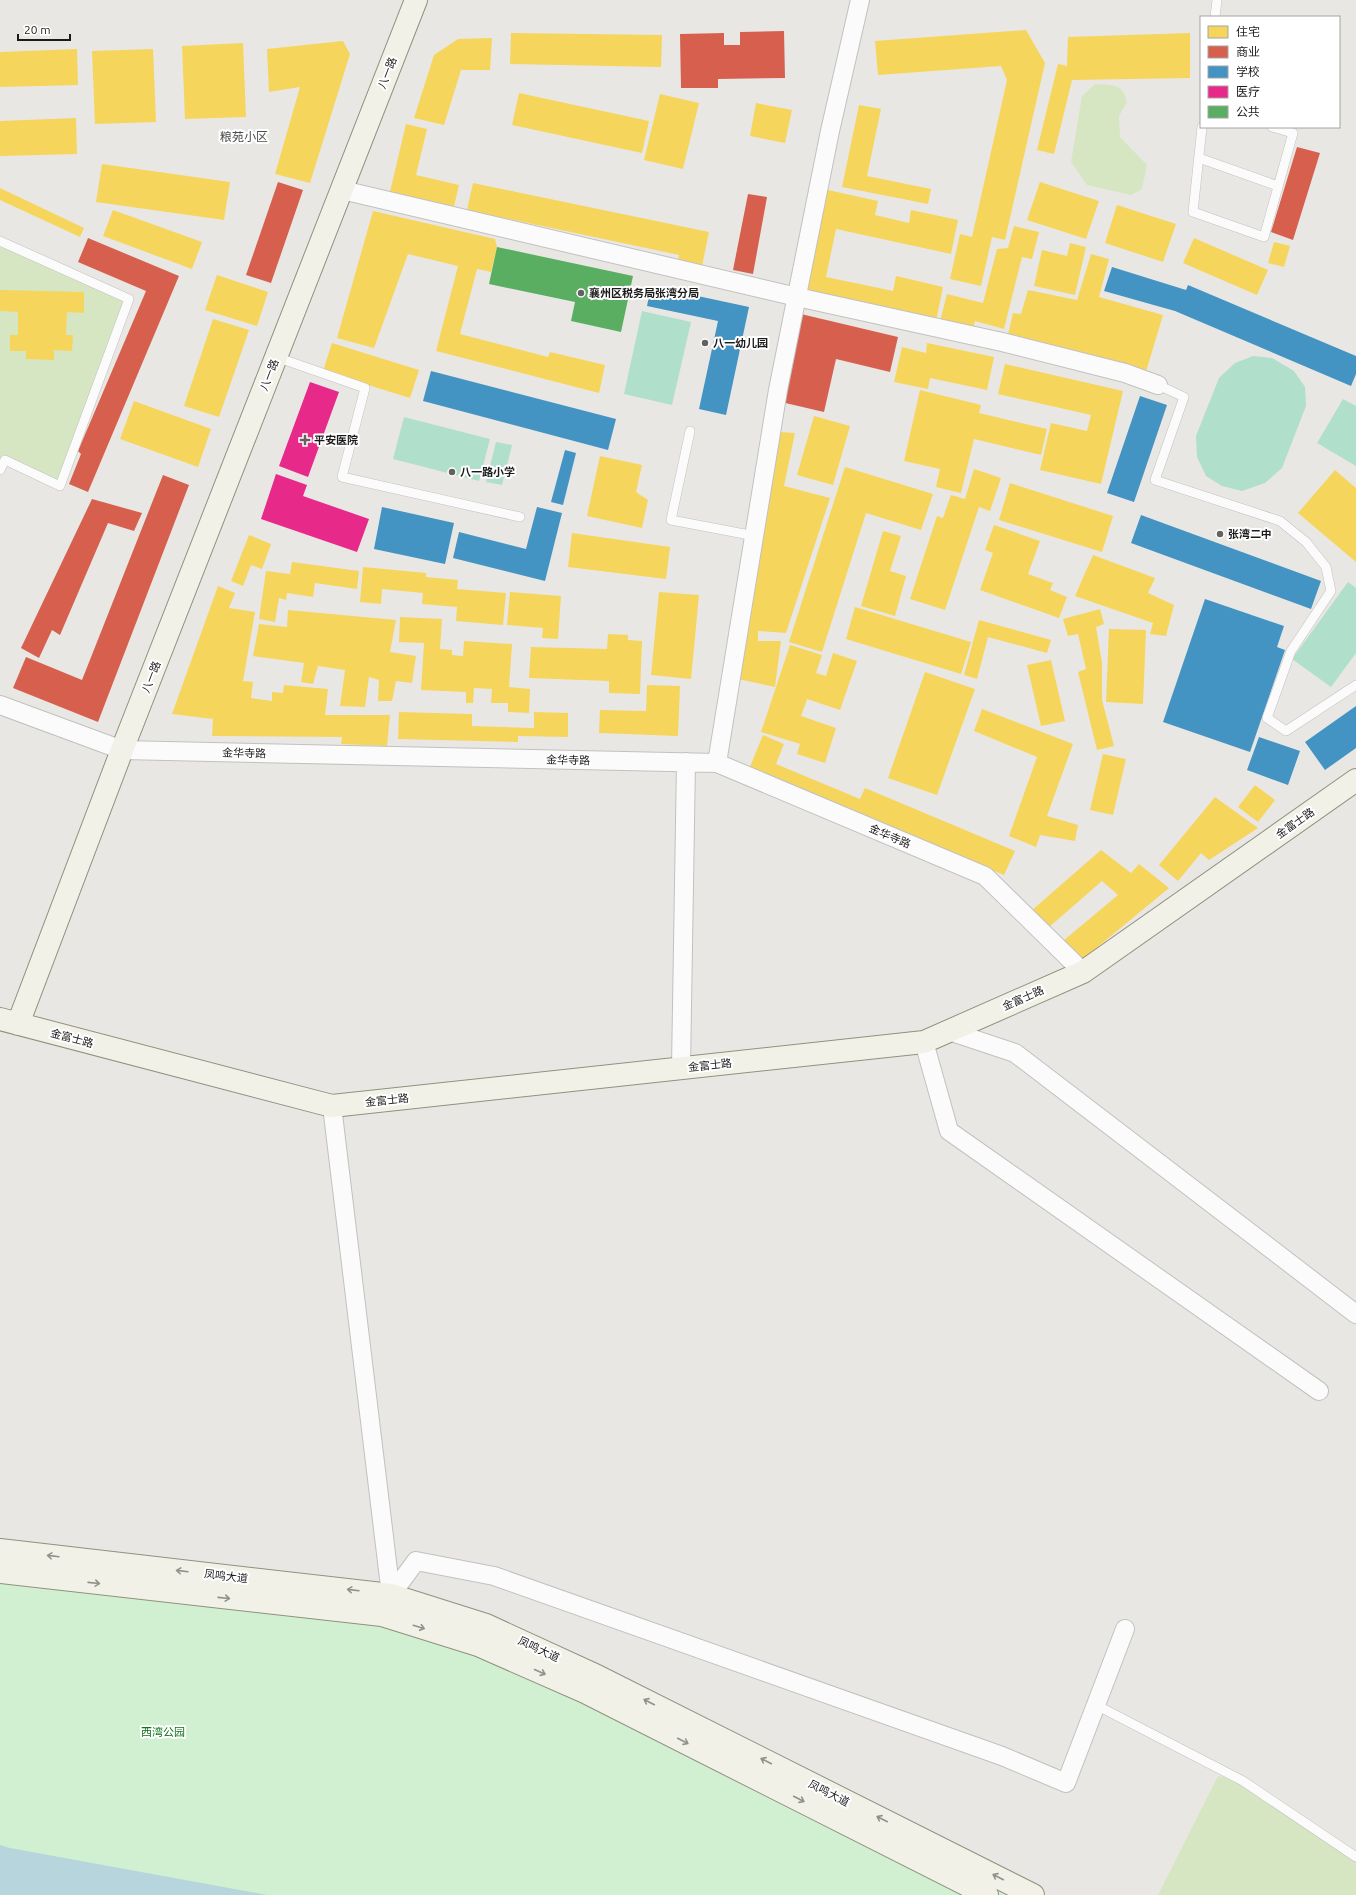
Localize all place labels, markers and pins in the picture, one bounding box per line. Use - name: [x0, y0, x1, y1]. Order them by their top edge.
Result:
- place label: 襄州区税务局张湾分局: [589, 287, 699, 299]
- marker: 襄州区税务局张湾分局: [576, 288, 586, 298]
- place label: 八一幼儿园: [713, 337, 768, 349]
- marker: 八一幼儿园: [700, 338, 710, 348]
- marker: 平安医院: [299, 434, 311, 446]
- place label: 平安医院: [314, 434, 358, 446]
- place label: 八一路小学: [460, 466, 515, 478]
- marker: 八一路小学: [447, 467, 457, 477]
- place label: 张湾二中: [1228, 528, 1272, 540]
- marker: 张湾二中: [1215, 529, 1225, 539]

